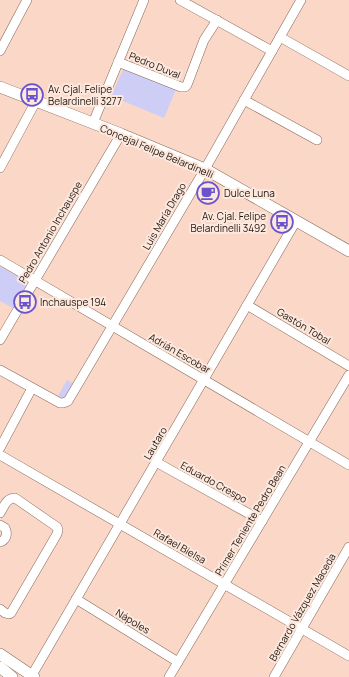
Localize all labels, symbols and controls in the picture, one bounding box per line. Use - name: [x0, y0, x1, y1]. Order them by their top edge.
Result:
- street label: Pedro Duval: [127, 48, 183, 82]
- bus stop icon: Av. Cjal. Felipe Belardinelli 3277: [19, 82, 45, 108]
- place label: Av. Cjal. Felipe Belardinelli 3277: [48, 82, 122, 108]
- street label: Concejal Felipe Belardinelli: [98, 121, 216, 181]
- street label: Pedro Antonio Inchauspe: [15, 178, 85, 286]
- street label: Luis María Drago: [139, 180, 189, 252]
- cafe icon: Dulce Luna: [195, 180, 221, 206]
- place label: Dulce Luna: [224, 186, 275, 200]
- place label: Av. Cjal. Felipe Belardinelli 3492: [190, 209, 266, 235]
- bus stop icon: Av. Cjal. Felipe Belardinelli 3492: [269, 209, 295, 235]
- bus stop icon: Inchauspe 194: [12, 289, 38, 315]
- place label: Inchauspe 194: [40, 295, 106, 309]
- street label: Gastón Tobal: [274, 304, 334, 348]
- street label: Adrián Escobar: [147, 330, 214, 377]
- street label: Lautaro: [140, 424, 170, 462]
- street label: Eduardo Crespo: [178, 458, 250, 506]
- street label: Primer Teniente Pedro Bean: [211, 462, 289, 578]
- street label: Rafael Bielsa: [151, 525, 209, 567]
- street label: Bernardo Vázquez Maceda: [265, 551, 339, 663]
- street label: Nápoles: [113, 605, 153, 637]

